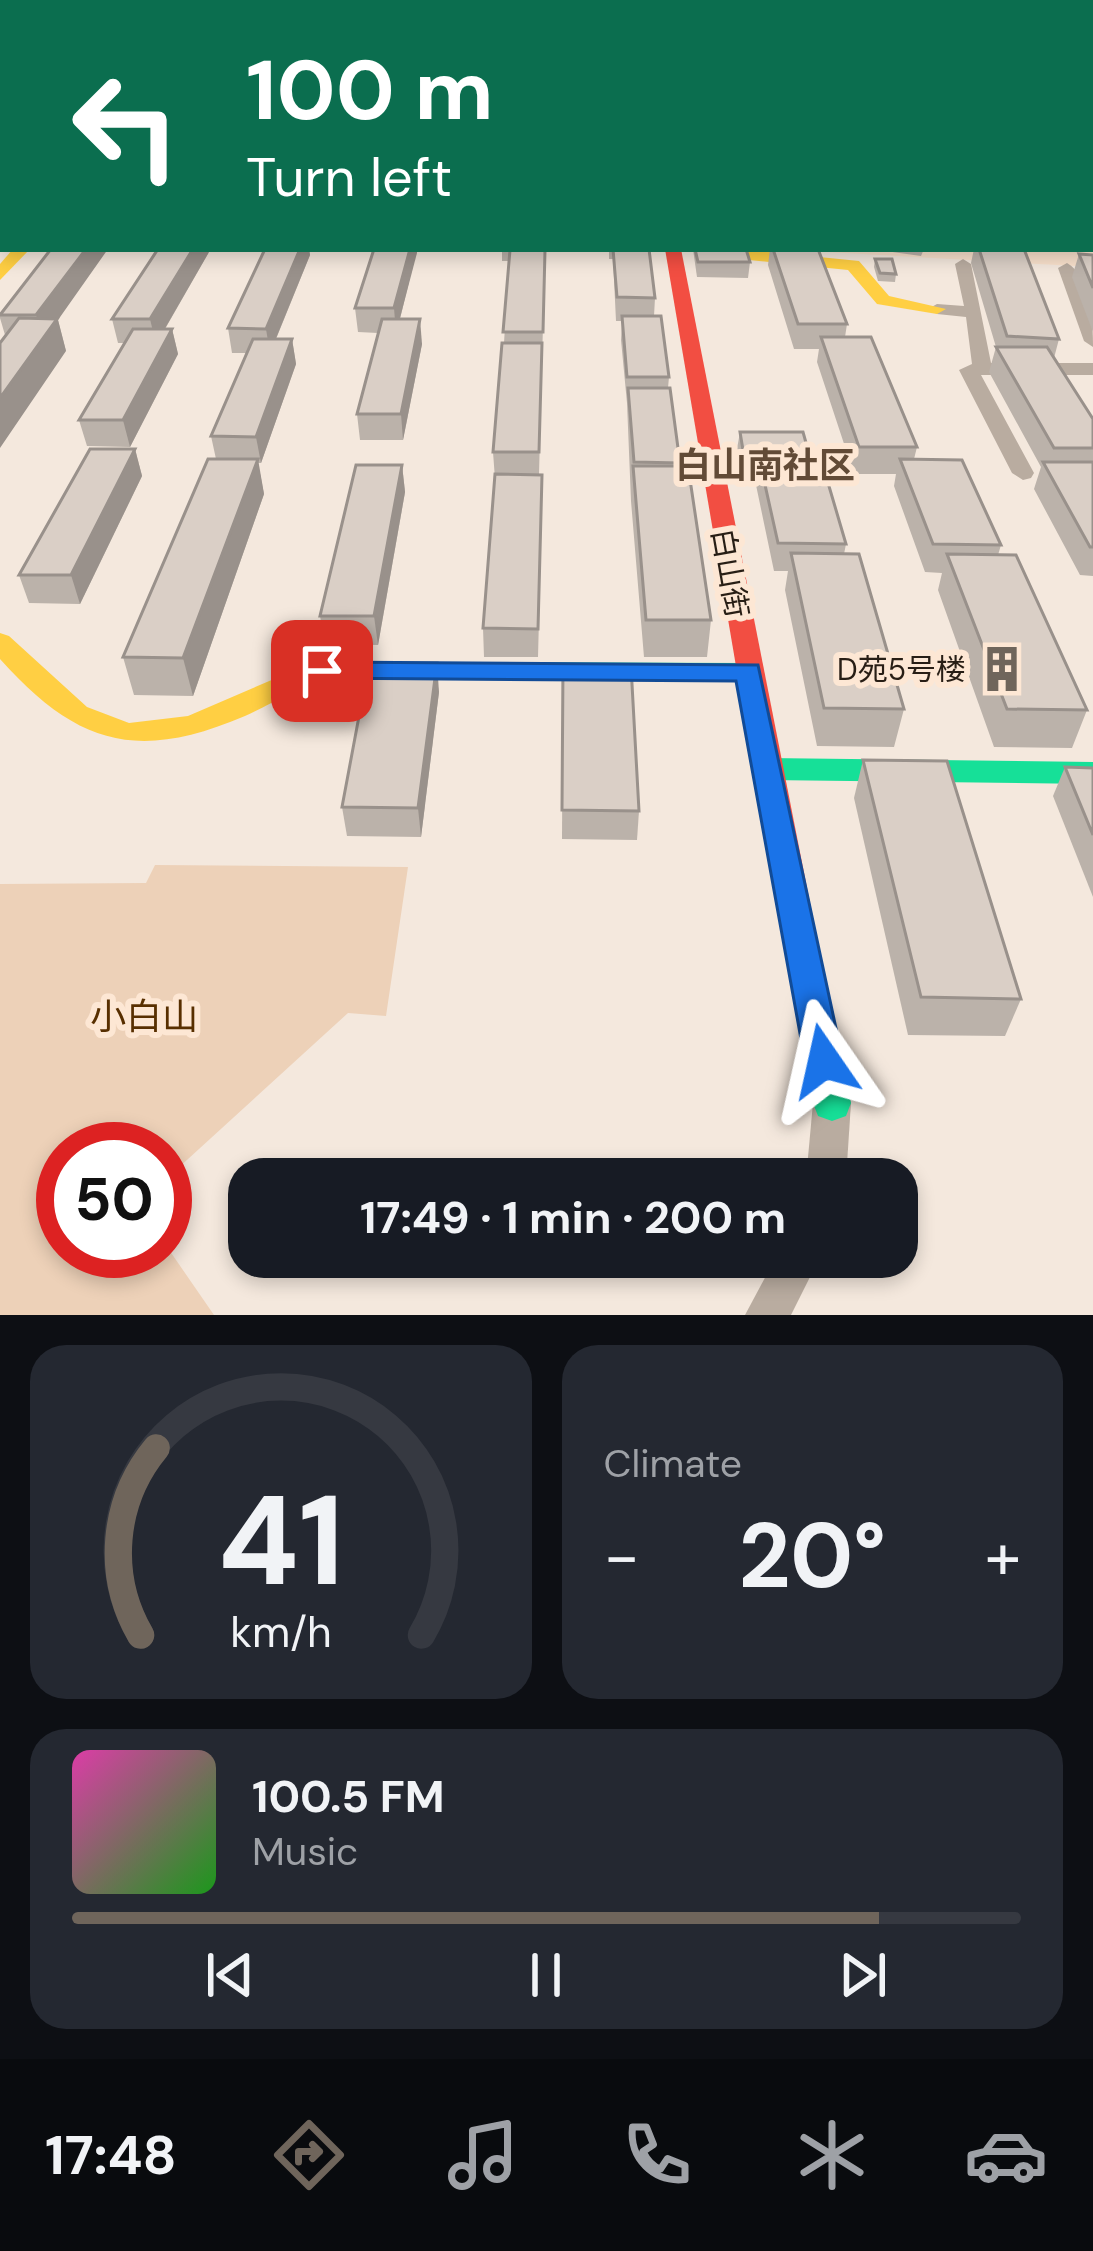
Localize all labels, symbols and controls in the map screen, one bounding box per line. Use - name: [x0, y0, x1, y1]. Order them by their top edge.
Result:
- text: 100 m: [246, 36, 494, 145]
- icon: left: [48, 48, 204, 204]
- text: Turn left: [246, 142, 452, 213]
- district label: 白山南社区: [675, 442, 855, 489]
- street label: 白山街: [703, 525, 757, 621]
- pin: [271, 620, 373, 722]
- icon: arrive: [289, 638, 355, 704]
- building icon: D苑5号楼: [977, 644, 1027, 694]
- place label: D苑5号楼: [837, 650, 966, 689]
- park label: 小白山: [90, 993, 198, 1040]
- position arrow: [761, 998, 887, 1124]
- speed limit sign: 50: [36, 1122, 192, 1278]
- text: 17:49 · 1 min · 200 m: [360, 1188, 786, 1247]
- text: Climate: [604, 1438, 742, 1489]
- text: 41: [217, 1460, 344, 1623]
- text: 20°: [738, 1498, 886, 1615]
- text: −: [604, 1514, 640, 1599]
- text: +: [985, 1514, 1021, 1599]
- text: km/h: [230, 1604, 331, 1660]
- text: 100.5 FM: [252, 1767, 445, 1826]
- text: Music: [252, 1826, 358, 1877]
- icon: previous: [197, 1942, 263, 2008]
- icon: pause: [513, 1942, 579, 2008]
- icon: next: [830, 1942, 896, 2008]
- icon: directions: [267, 2113, 351, 2197]
- icon: music: [441, 2113, 525, 2197]
- icon: phone: [615, 2113, 699, 2197]
- icon: climate: [790, 2113, 874, 2197]
- icon: car: [964, 2113, 1048, 2197]
- text: 17:48: [45, 2120, 177, 2191]

